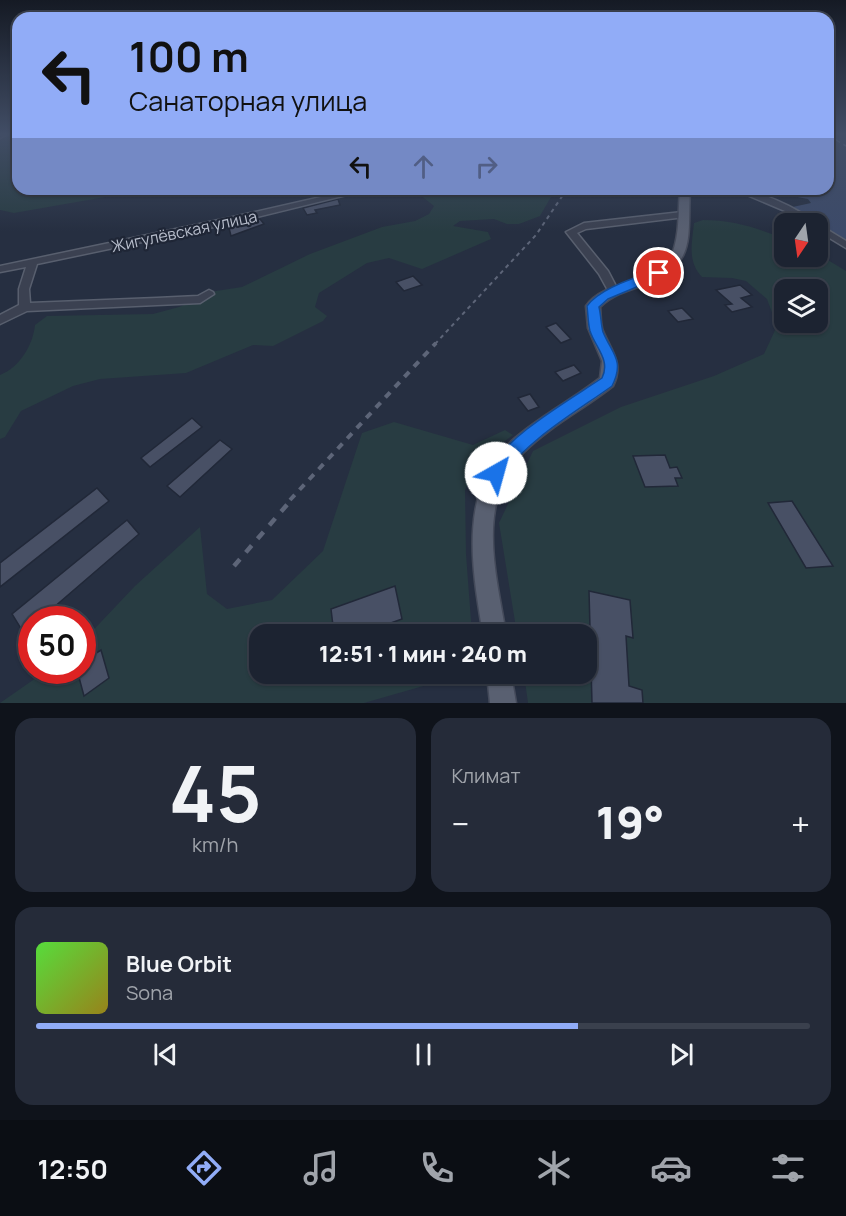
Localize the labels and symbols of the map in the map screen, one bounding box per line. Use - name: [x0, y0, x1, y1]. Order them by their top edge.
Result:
- street label: Жигулёвская улица: [109, 205, 259, 257]
- north arrow: [774, 213, 828, 267]
- pin: [633, 247, 684, 298]
- position arrow: [464, 441, 528, 505]
- speed limit sign: 50: [18, 606, 96, 684]

